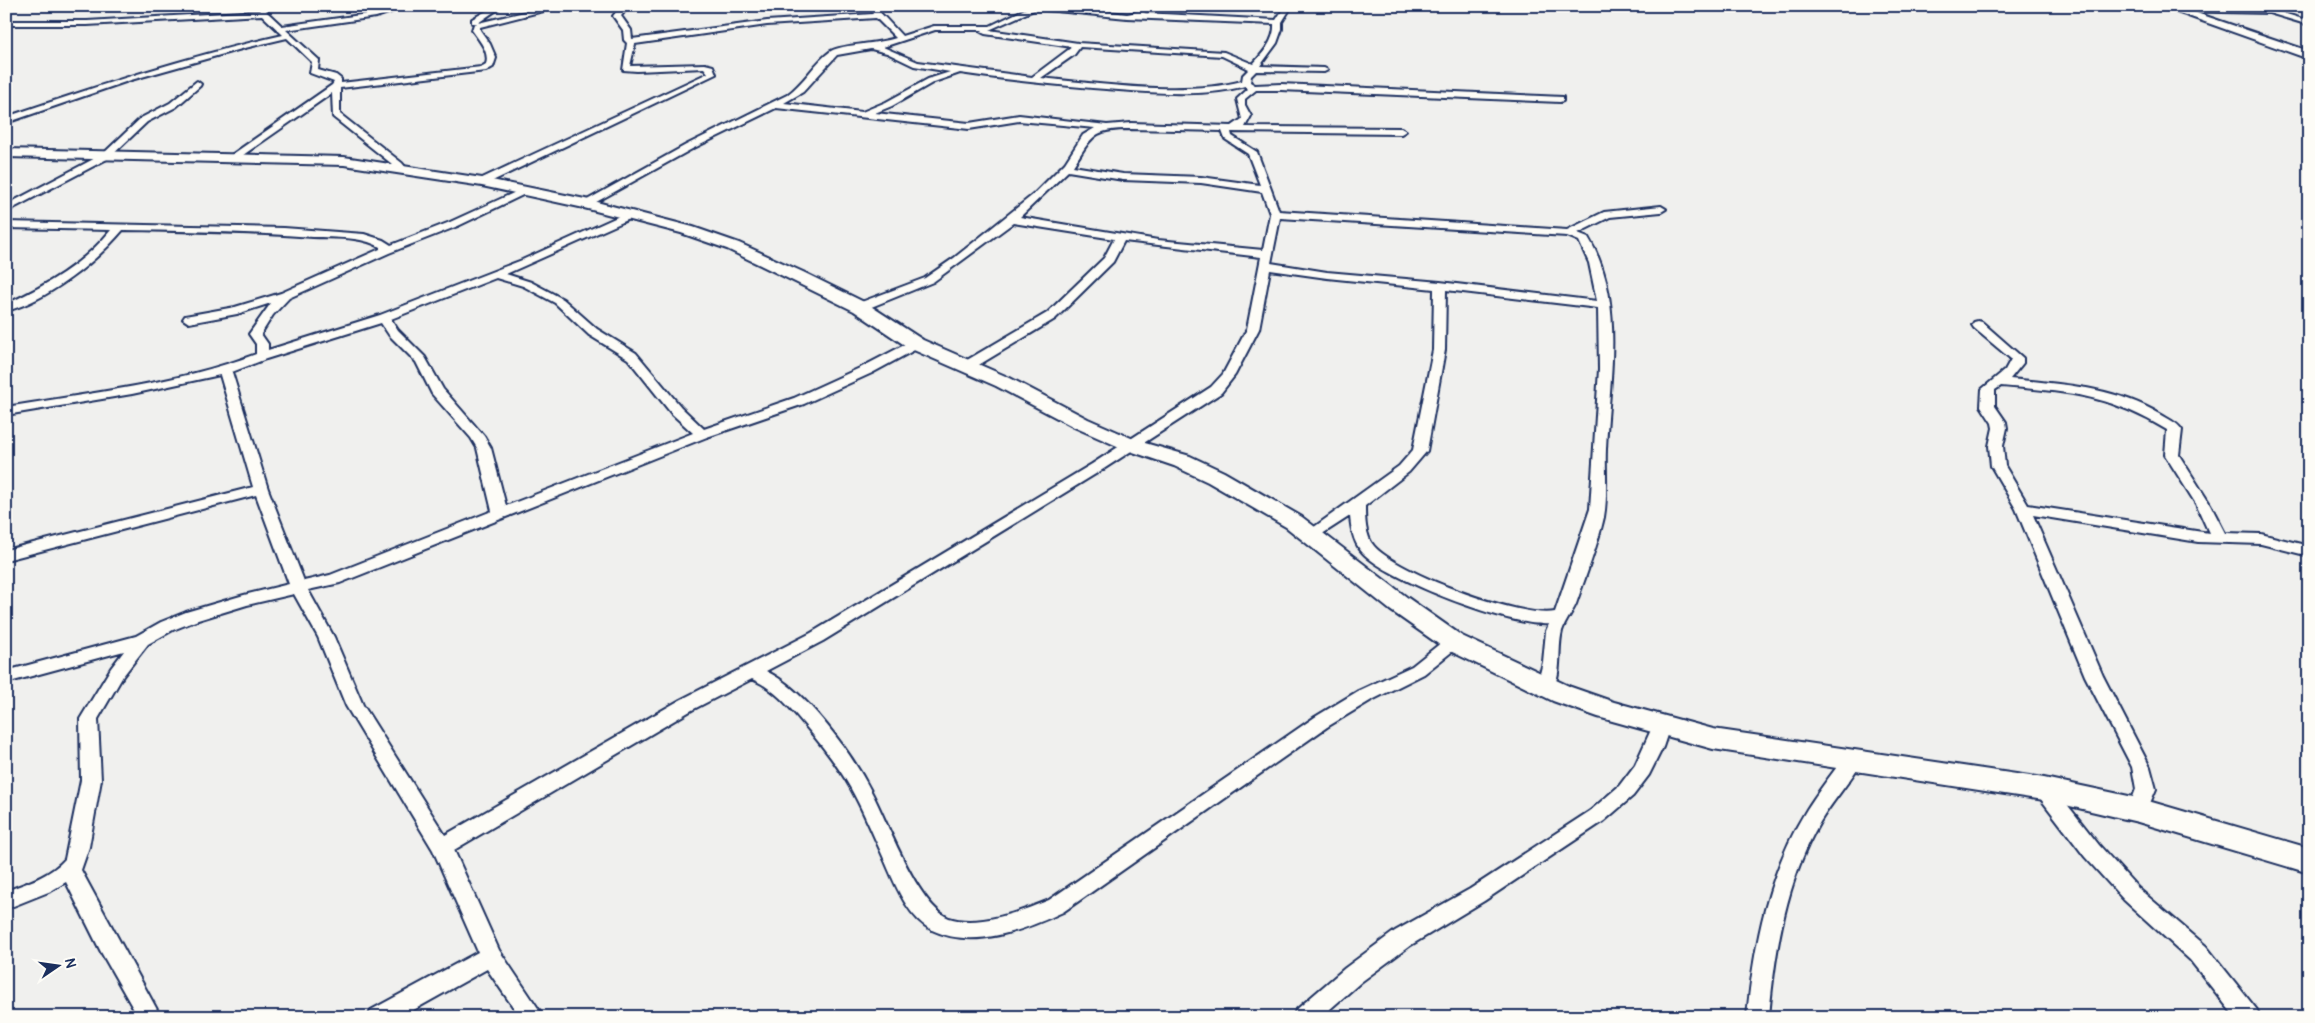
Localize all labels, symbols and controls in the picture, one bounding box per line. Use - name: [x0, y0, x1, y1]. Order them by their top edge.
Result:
- north arrow: [32, 940, 82, 990]
- text: N: [61, 957, 80, 970]

